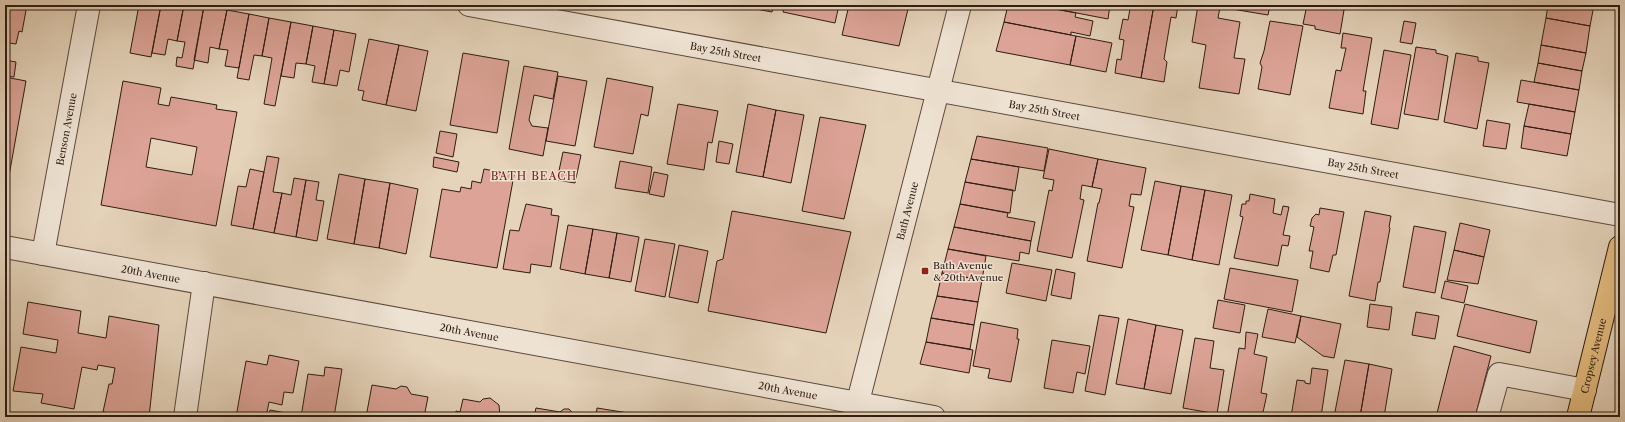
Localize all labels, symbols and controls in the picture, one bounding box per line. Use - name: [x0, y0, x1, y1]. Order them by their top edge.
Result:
- street label: Bay 25th Street: [689, 39, 763, 65]
- street label: Benson Avenue: [53, 92, 80, 167]
- street label: Bay 25th Street: [1008, 98, 1081, 123]
- street label: Bay 25th Street: [1327, 156, 1400, 182]
- district label: BATH BEACH: [491, 169, 577, 183]
- street label: Bath Avenue: [894, 180, 921, 241]
- place label: Bath Avenue & 20th Avenue: [933, 259, 1004, 284]
- street label: 20th Avenue: [120, 262, 181, 286]
- marker: Bath Avenue & 20th Avenue: [920, 266, 930, 276]
- street label: Cropsey Avenue: [1578, 317, 1609, 395]
- street label: 20th Avenue: [439, 321, 500, 344]
- street label: 20th Avenue: [757, 379, 819, 403]

